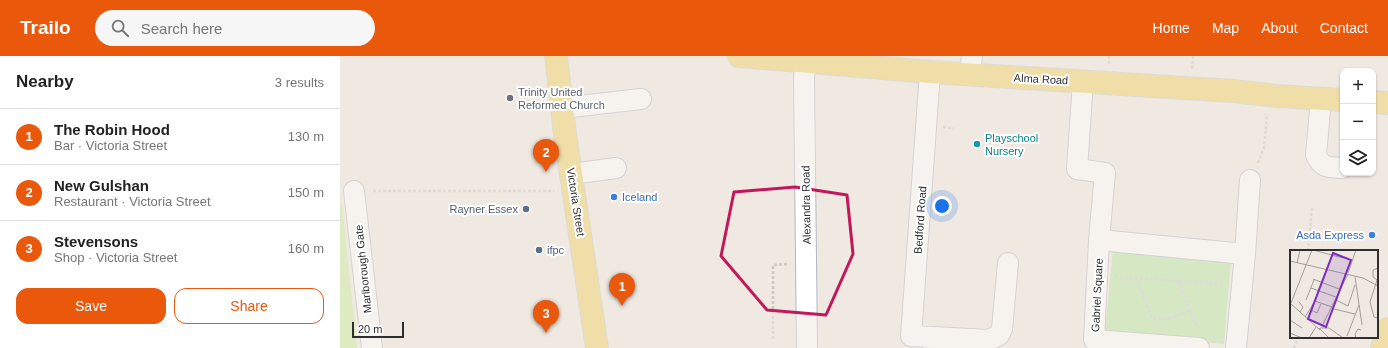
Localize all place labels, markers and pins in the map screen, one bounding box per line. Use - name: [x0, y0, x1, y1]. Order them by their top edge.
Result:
- place label: Trinity United Reformed Church: [518, 86, 605, 111]
- marker: Trinity United Reformed Church: [505, 93, 515, 103]
- place label: Playschool Nursery: [985, 132, 1038, 157]
- pin: 2: [533, 139, 559, 172]
- marker: Playschool Nursery: [972, 139, 982, 149]
- place label: Iceland: [622, 191, 657, 203]
- marker: Iceland: [609, 192, 619, 202]
- place label: Rayner Essex: [450, 203, 518, 215]
- marker: Rayner Essex: [521, 204, 531, 214]
- place label: Asda Express: [1296, 229, 1364, 241]
- marker: Asda Express: [1367, 230, 1377, 240]
- place label: ifpc: [547, 244, 565, 256]
- marker: ifpc: [534, 245, 544, 255]
- pin: 1: [609, 273, 635, 306]
- pin: 3: [533, 300, 559, 333]

